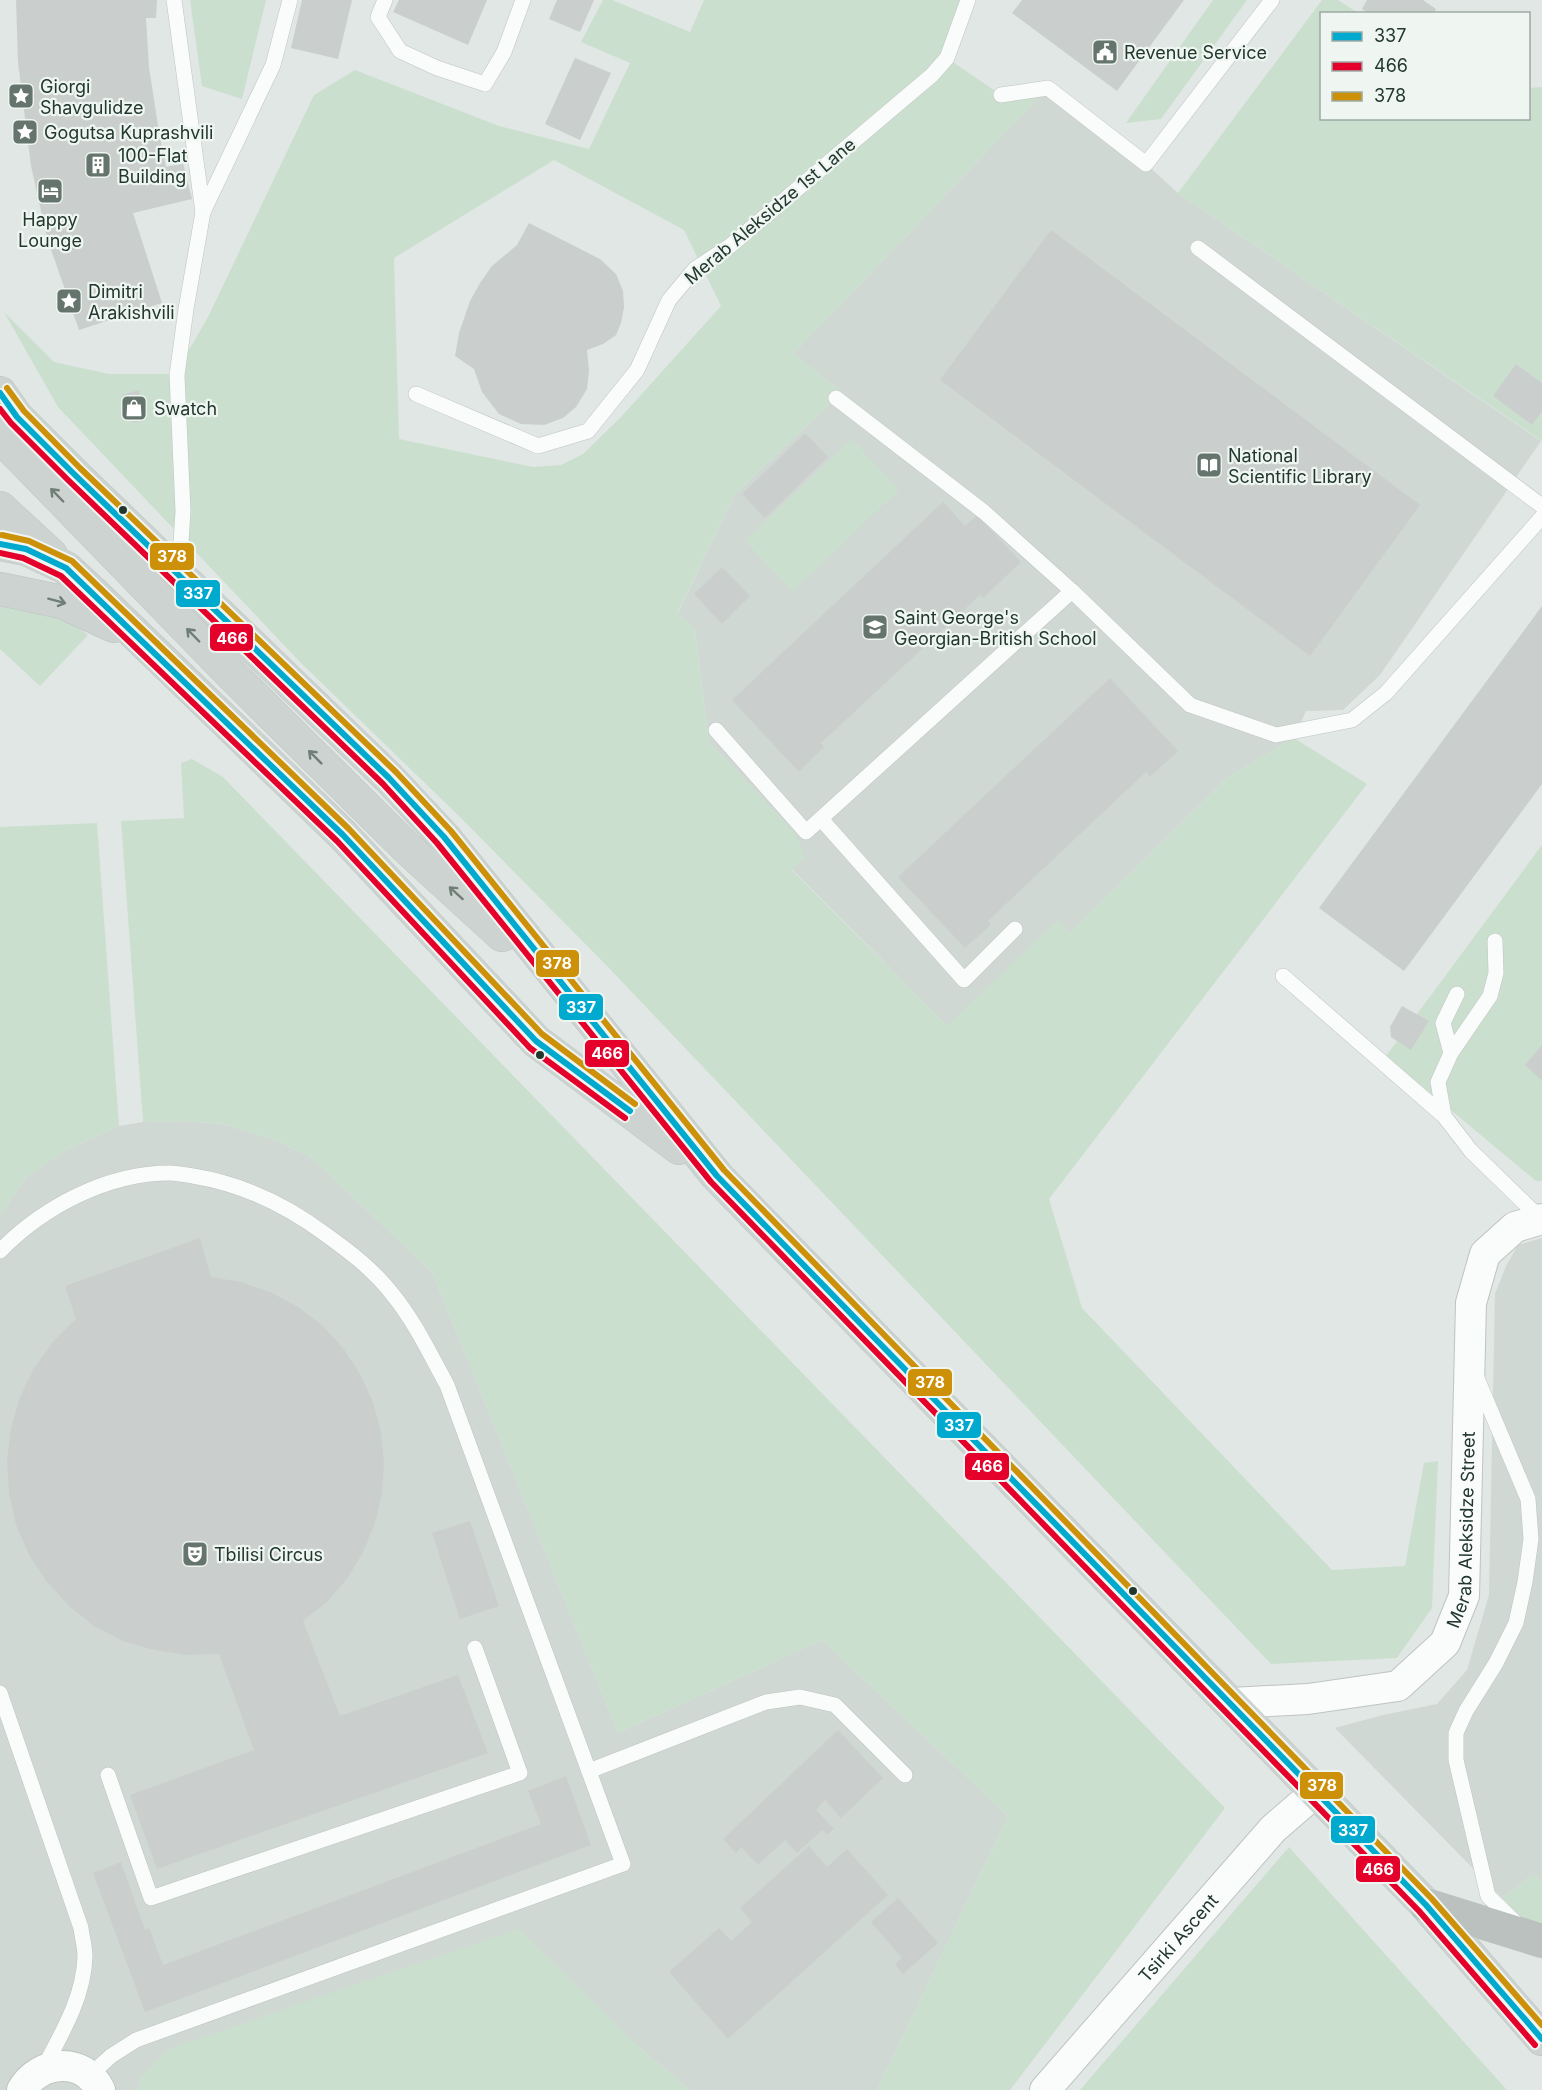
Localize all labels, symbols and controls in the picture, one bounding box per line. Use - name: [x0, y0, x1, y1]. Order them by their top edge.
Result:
- legend: [1320, 12, 1530, 120]
- text: 337: [1374, 25, 1406, 46]
- public building icon: Revenue Service: [1090, 37, 1120, 67]
- place label: Revenue Service: [1124, 42, 1267, 63]
- text: 466: [1374, 55, 1408, 76]
- place label: Giorgi Shavgulidze: [40, 76, 143, 118]
- place icon: Giorgi Shavgulidze: [6, 81, 36, 111]
- text: 378: [1374, 85, 1406, 106]
- place icon: Gogutsa Kuprashvili: [10, 117, 40, 147]
- place label: Gogutsa Kuprashvili: [44, 122, 213, 143]
- street label: Merab Aleksidze 1st Lane: [680, 133, 860, 289]
- place label: 100-Flat Building: [118, 145, 187, 187]
- building icon: 100-Flat Building: [83, 150, 113, 180]
- hotel icon: Happy Lounge: [35, 176, 65, 206]
- place label: Happy Lounge: [18, 209, 82, 251]
- place label: Dimitri Arakishvili: [88, 281, 175, 323]
- place icon: Dimitri Arakishvili: [54, 286, 84, 316]
- shop icon: Swatch: [119, 393, 149, 423]
- place label: Swatch: [154, 398, 217, 419]
- place label: National Scientific Library: [1228, 445, 1372, 487]
- library icon: National Scientific Library: [1194, 450, 1224, 480]
- one-way arrow: [50, 488, 64, 503]
- unlabelled marker: [117, 504, 129, 516]
- line badge: 378: [149, 542, 195, 571]
- text: 378: [157, 546, 187, 566]
- line badge: 337: [175, 579, 221, 608]
- text: 337: [183, 583, 213, 603]
- one-way arrow: [47, 596, 66, 608]
- place label: Saint George's Georgian-British School: [894, 607, 1097, 649]
- school or university icon: Saint George's Georgian-British School: [860, 612, 890, 642]
- line badge: 466: [209, 623, 254, 652]
- one-way arrow: [186, 628, 200, 643]
- text: 466: [216, 628, 248, 648]
- one-way arrow: [308, 750, 323, 765]
- one-way arrow: [448, 885, 463, 900]
- line badge: 378: [535, 949, 580, 978]
- text: 378: [542, 953, 572, 973]
- line badge: 337: [558, 993, 604, 1021]
- text: 337: [566, 997, 596, 1017]
- line badge: 466: [584, 1039, 630, 1068]
- text: 466: [591, 1043, 623, 1063]
- unlabelled marker: [534, 1049, 546, 1061]
- line badge: 378: [907, 1368, 953, 1397]
- text: 378: [915, 1372, 945, 1392]
- line badge: 337: [936, 1411, 982, 1439]
- text: 337: [944, 1415, 974, 1435]
- street label: Merab Aleksidze Street: [1442, 1431, 1478, 1631]
- line badge: 466: [964, 1452, 1010, 1481]
- text: 466: [971, 1456, 1003, 1476]
- theatre icon: Tbilisi Circus: [180, 1539, 210, 1569]
- place label: Tbilisi Circus: [214, 1544, 323, 1565]
- unlabelled marker: [1127, 1585, 1139, 1597]
- line badge: 378: [1299, 1771, 1344, 1800]
- text: 378: [1307, 1775, 1337, 1795]
- line badge: 337: [1330, 1815, 1376, 1844]
- text: 337: [1338, 1820, 1368, 1840]
- line badge: 466: [1355, 1855, 1401, 1883]
- text: 466: [1362, 1859, 1394, 1879]
- street label: Tsirki Ascent: [1134, 1890, 1222, 1986]

